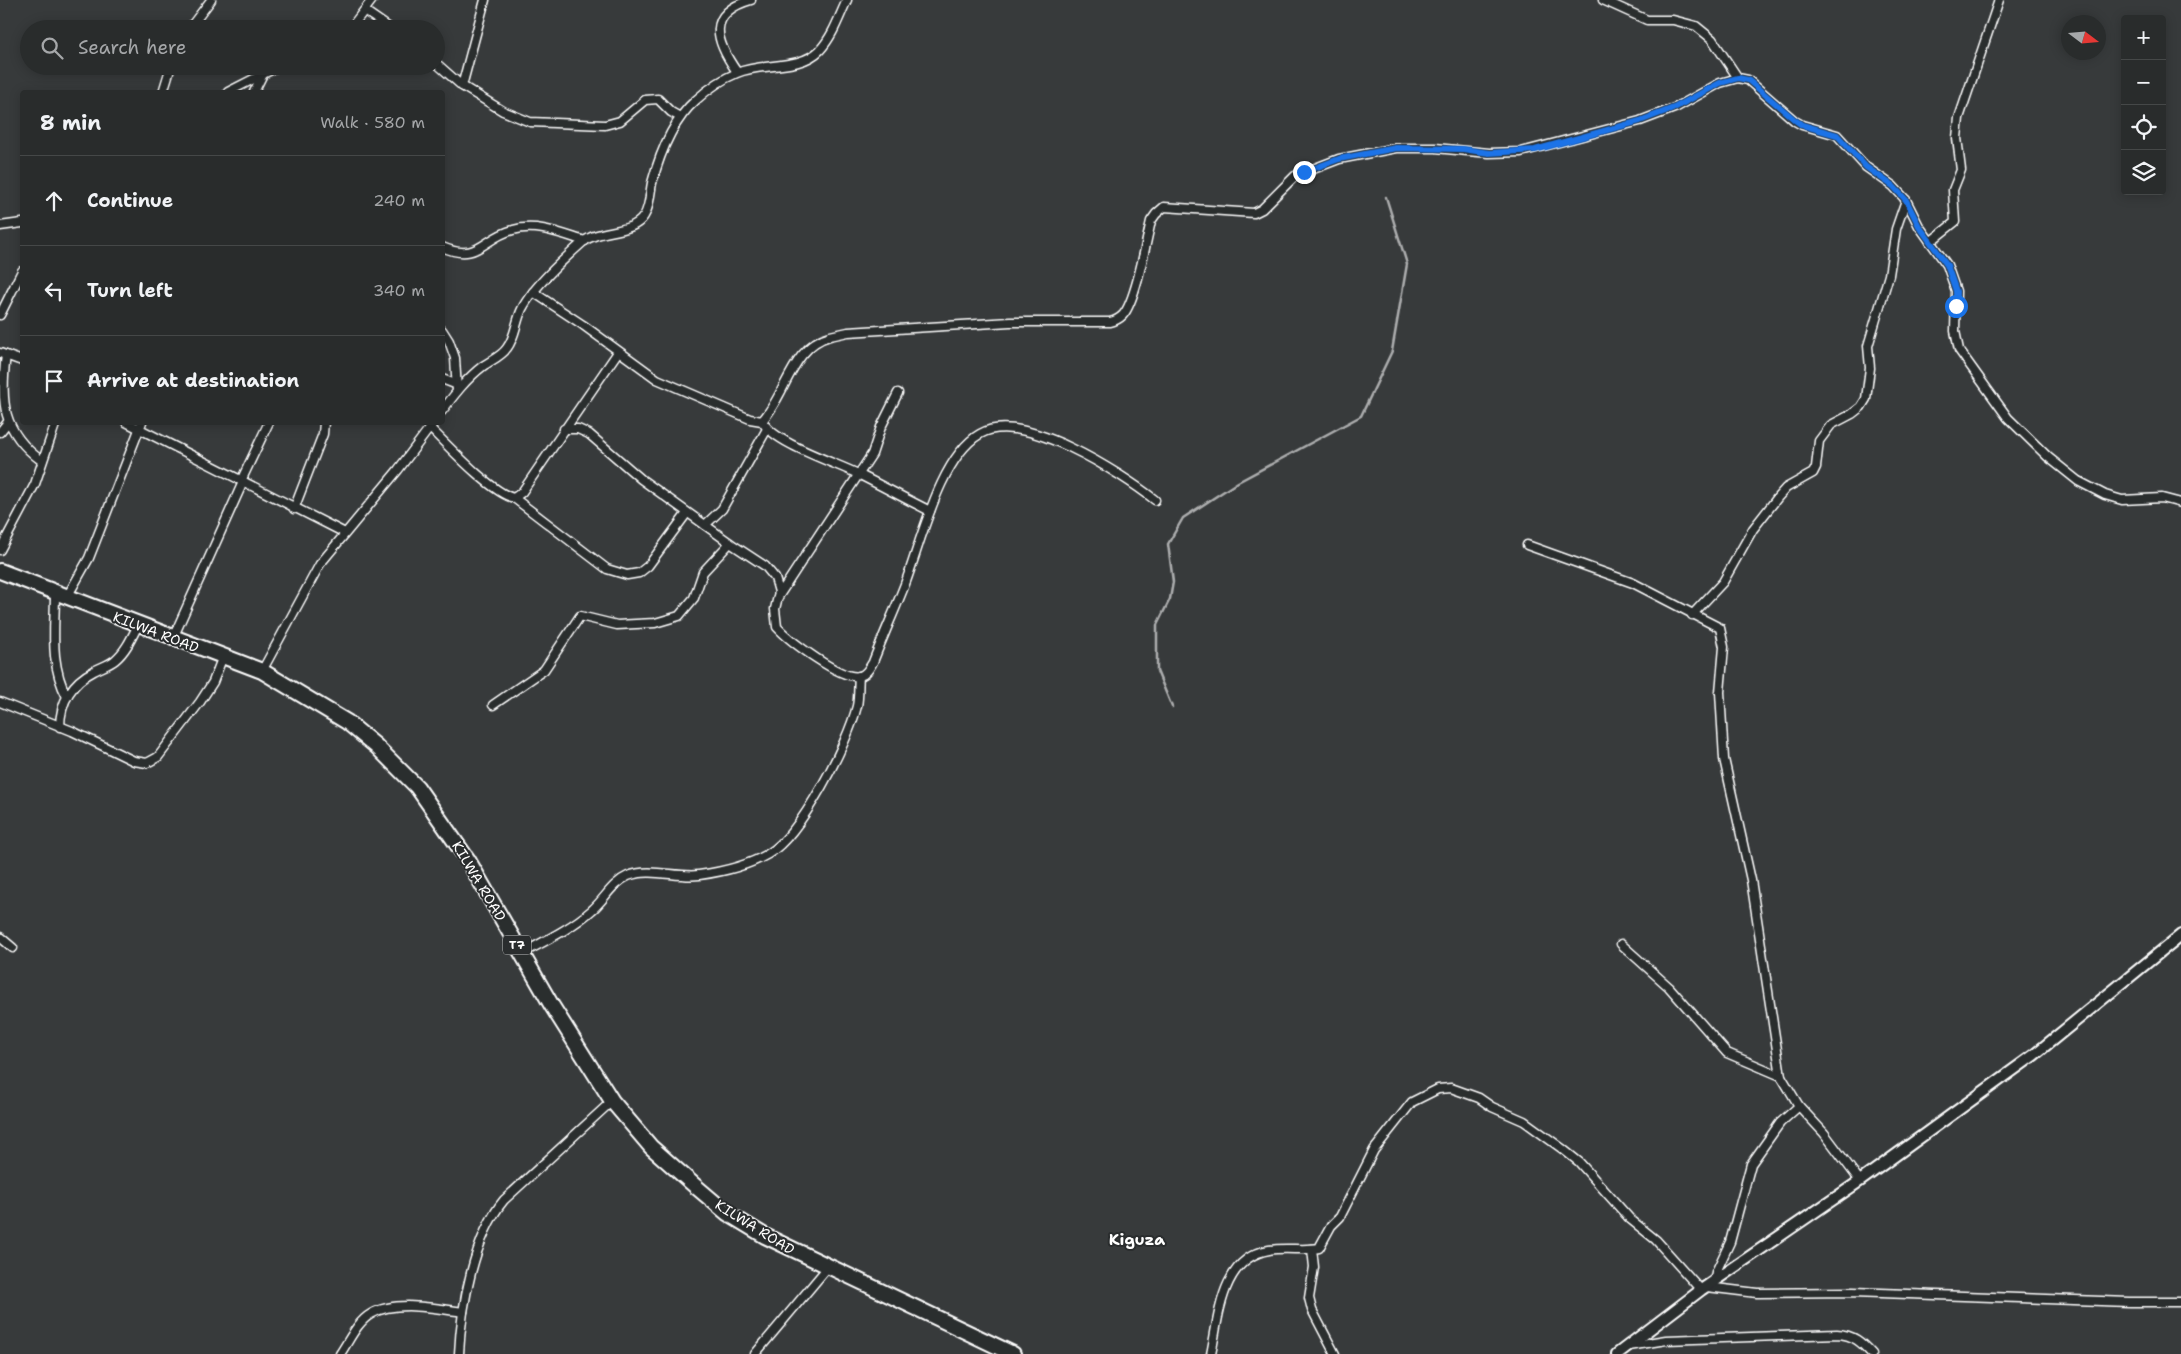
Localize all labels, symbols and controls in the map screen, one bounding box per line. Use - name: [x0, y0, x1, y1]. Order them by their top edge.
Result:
- north arrow: [2061, 15, 2106, 60]
- map controls: [2121, 15, 2166, 195]
- button: +: [2121, 15, 2166, 60]
- search box: [20, 20, 445, 75]
- icon: search: [38, 34, 66, 62]
- text: Search here: [78, 35, 187, 60]
- button: −: [2121, 60, 2166, 105]
- button: locate: [2121, 105, 2166, 150]
- text: 8 min: [40, 109, 101, 137]
- text: Walk · 580 m: [320, 112, 425, 133]
- button: layers: [2121, 150, 2166, 195]
- route end: [1293, 161, 1316, 184]
- icon: ahead: [40, 187, 68, 215]
- text: Continue: [87, 188, 173, 213]
- text: 240 m: [373, 190, 425, 211]
- icon: left: [40, 277, 68, 305]
- text: Turn left: [87, 278, 173, 303]
- text: 340 m: [373, 280, 425, 301]
- route start: [1945, 295, 1968, 318]
- icon: arrive: [40, 367, 68, 395]
- text: Arrive at destination: [87, 368, 299, 393]
- street label: KILWA ROAD: [111, 607, 201, 657]
- street label: KILWA ROAD: [448, 838, 510, 924]
- road number: T7: [503, 936, 531, 954]
- street label: KILWA ROAD: [712, 1195, 798, 1259]
- district label: Kiguza: [1109, 1229, 1165, 1250]

